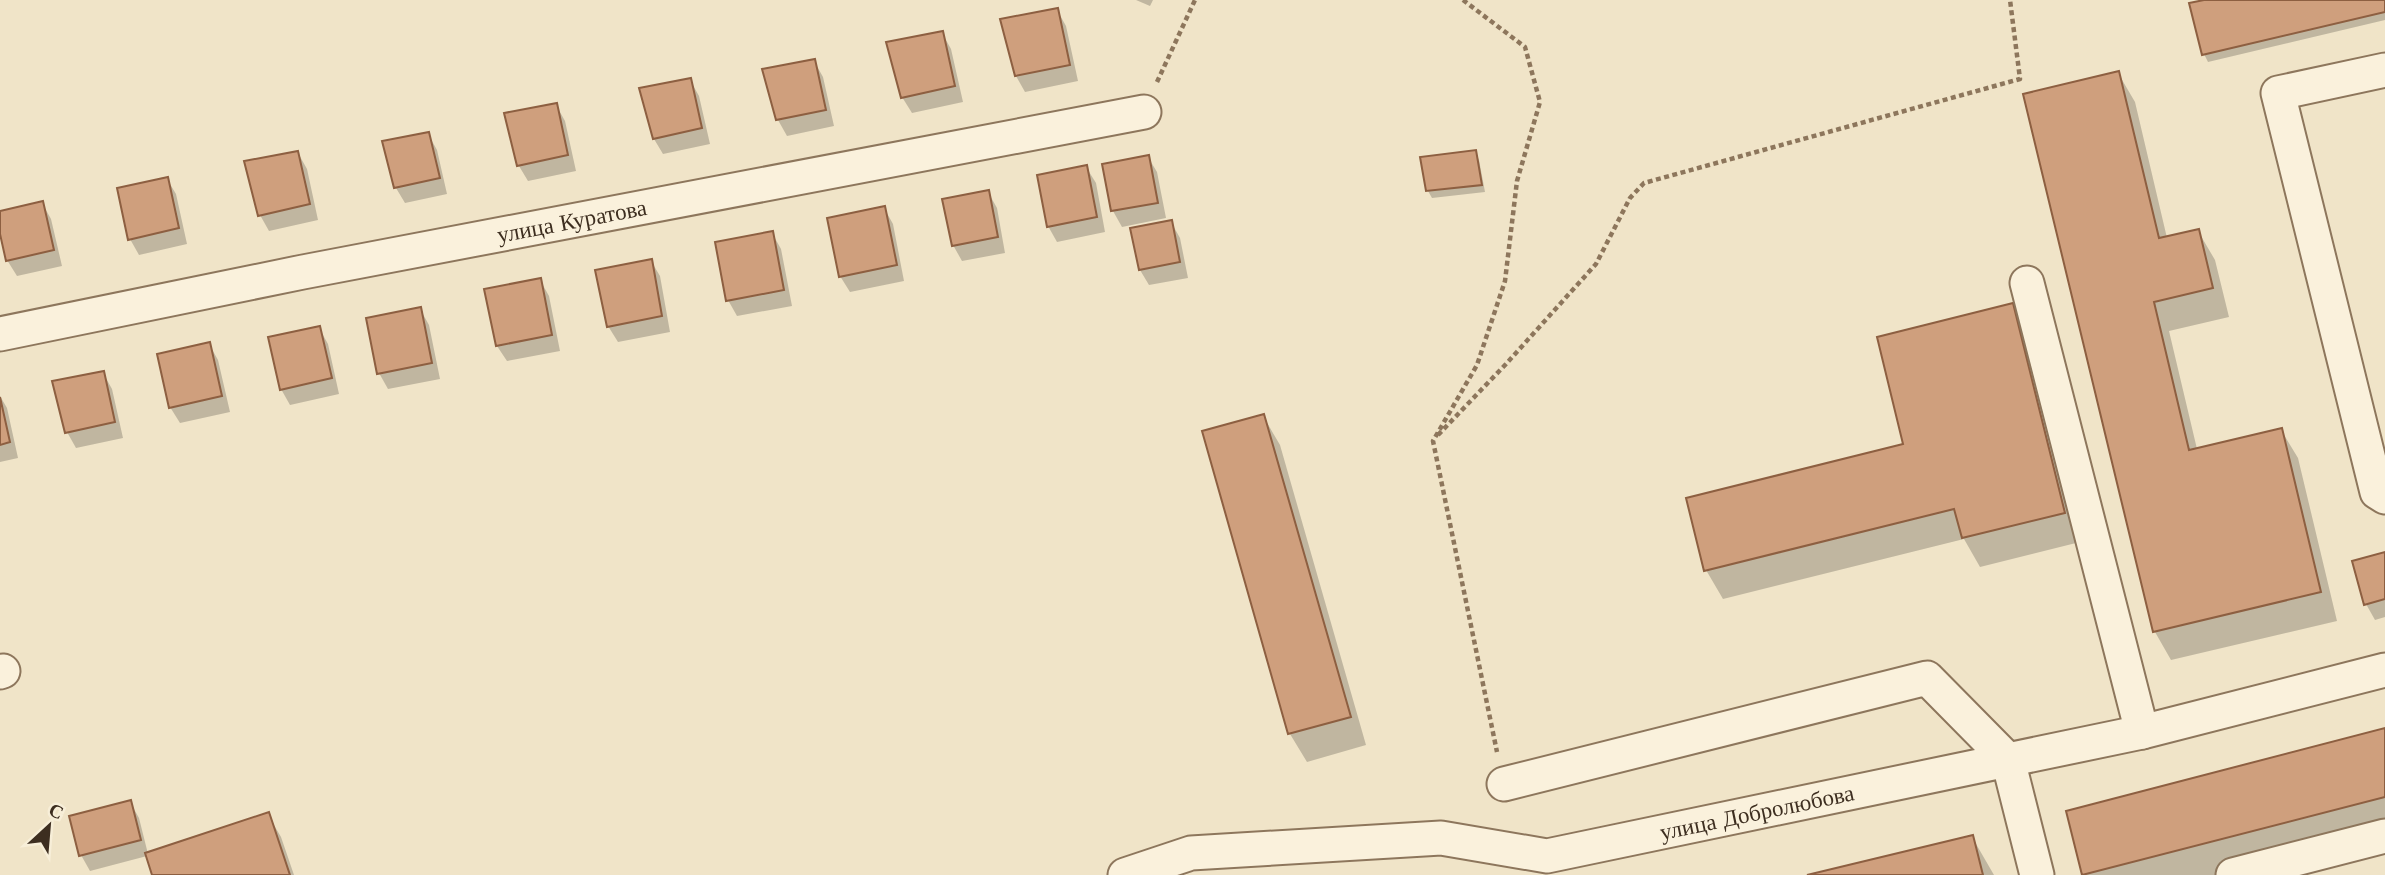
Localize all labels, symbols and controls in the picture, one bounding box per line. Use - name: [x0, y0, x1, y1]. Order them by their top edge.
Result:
- street label: улица Куратова: [495, 193, 649, 249]
- street label: улица Добролюбова: [1657, 778, 1857, 846]
- north arrow: [14, 791, 84, 861]
- text: С: [45, 798, 67, 825]

